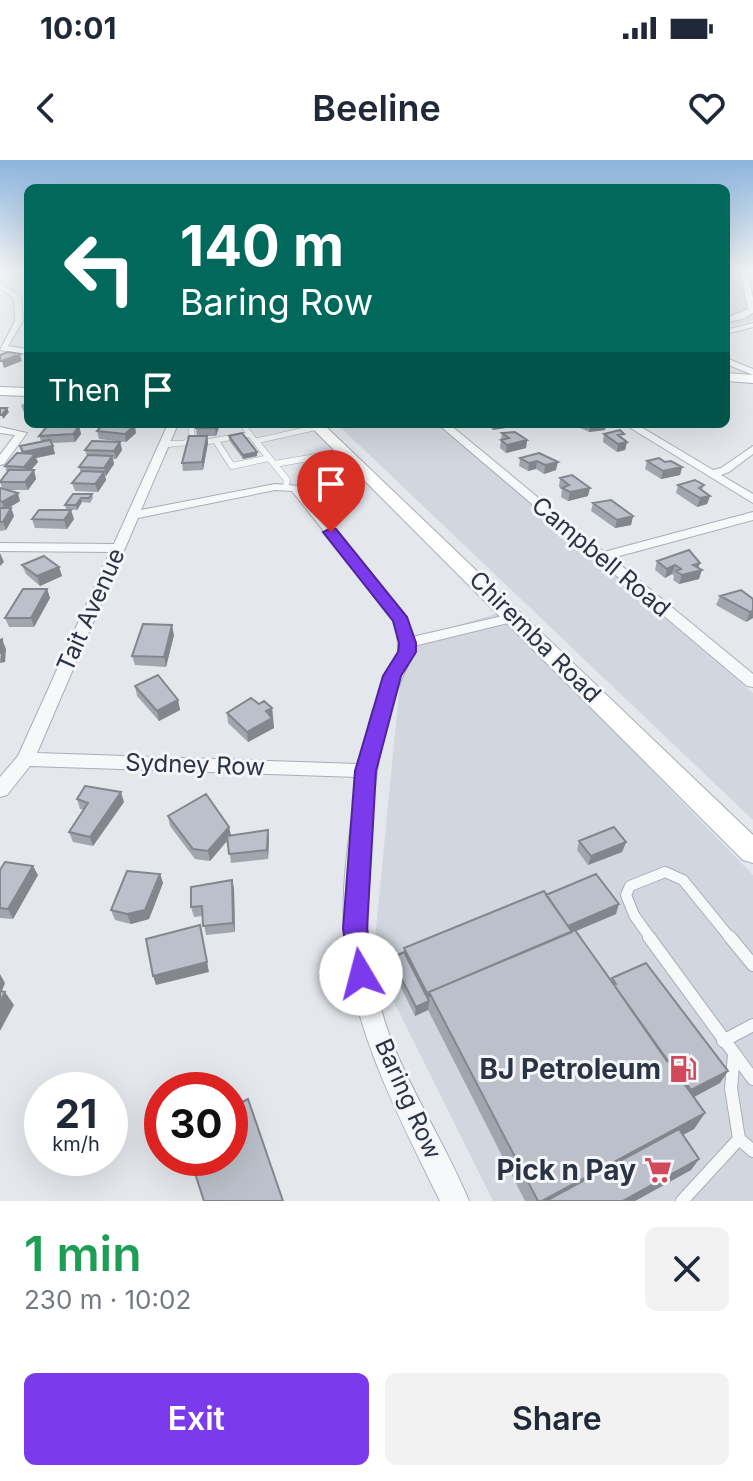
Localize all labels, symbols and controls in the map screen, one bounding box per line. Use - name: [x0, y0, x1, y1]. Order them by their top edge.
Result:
- text: 10:01: [40, 10, 116, 46]
- icon: back: [24, 86, 68, 130]
- text: Beeline: [312, 86, 441, 130]
- icon: heart: [685, 86, 729, 130]
- text: 140 m: [180, 212, 344, 280]
- icon: left: [48, 216, 152, 320]
- text: Baring Row: [180, 280, 373, 324]
- icon: arrive: [136, 368, 180, 412]
- text: Then: [48, 372, 120, 408]
- pin: [297, 450, 365, 532]
- icon: arrive: [309, 462, 353, 506]
- street label: Campbell Road: [526, 490, 676, 623]
- street label: Tait Avenue: [50, 544, 131, 676]
- street label: Chiremba Road: [463, 565, 607, 709]
- street label: Sydney Row: [125, 748, 265, 781]
- position arrow: [319, 932, 403, 1016]
- street label: Baring Row: [369, 1034, 448, 1164]
- place label: BJ Petroleum: [479, 1052, 661, 1086]
- fuel station icon: BJ Petroleum: [668, 1054, 698, 1084]
- speed limit sign: 30: [144, 1072, 248, 1176]
- text: 21: [55, 1089, 97, 1138]
- text: km/h: [52, 1132, 100, 1156]
- place label: Pick n Pay: [496, 1153, 636, 1187]
- supermarket icon: Pick n Pay: [643, 1155, 673, 1185]
- text: 1 min: [24, 1224, 142, 1283]
- button: close: [645, 1227, 729, 1311]
- text: 230 m · 10:02: [24, 1284, 191, 1315]
- button: Exit: [24, 1373, 369, 1465]
- button: Share: [385, 1373, 729, 1465]

